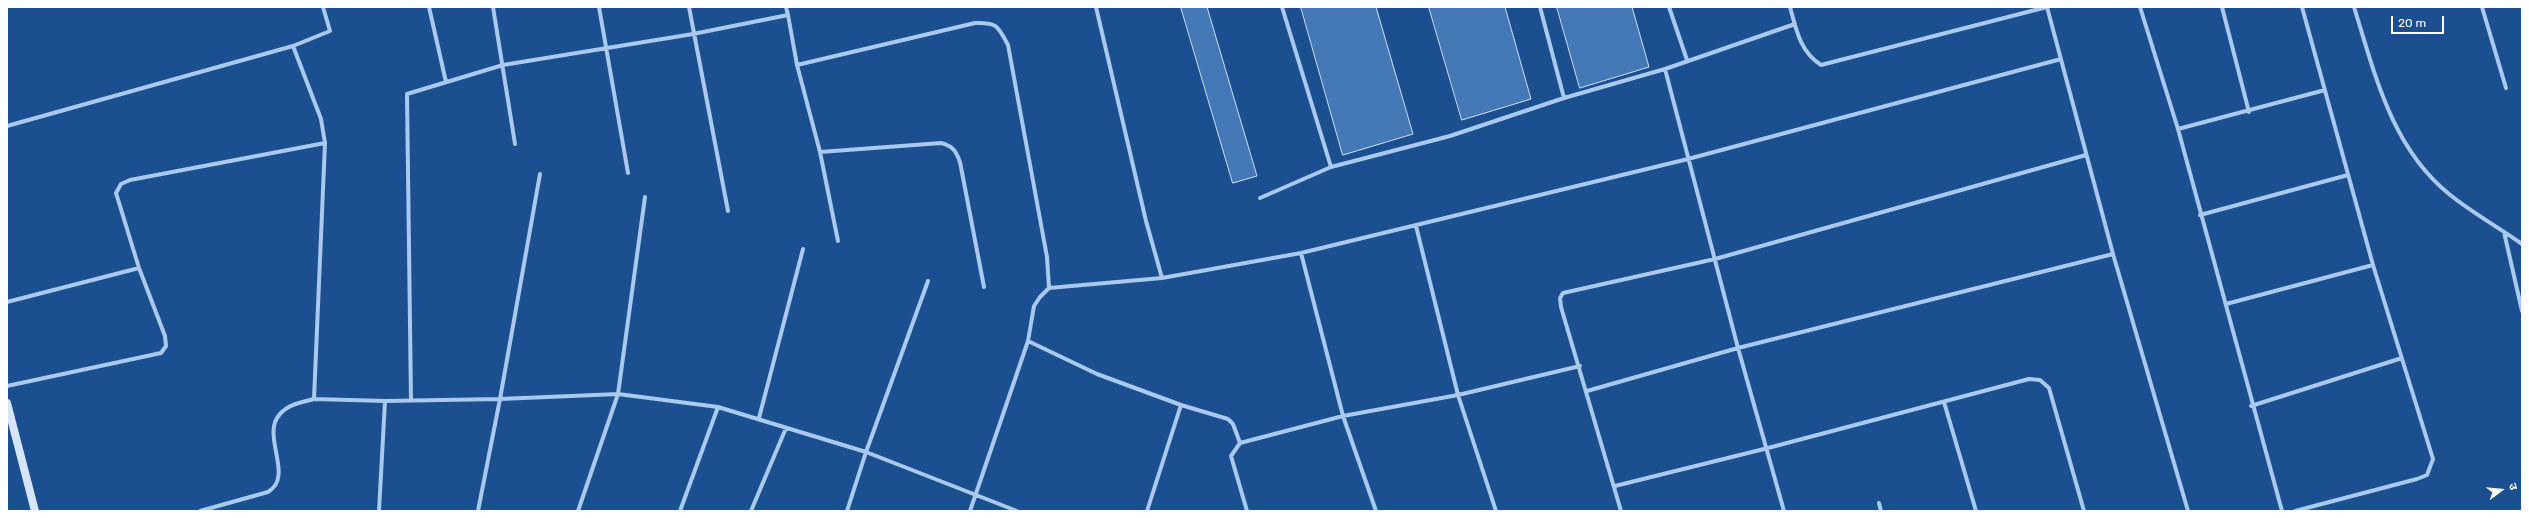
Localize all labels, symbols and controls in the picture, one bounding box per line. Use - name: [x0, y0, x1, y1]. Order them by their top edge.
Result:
- scale bar: [2393, 8, 2446, 34]
- text: 20 m: [2398, 16, 2426, 30]
- north arrow: [2481, 470, 2521, 510]
- text: उ: [2506, 482, 2520, 491]

